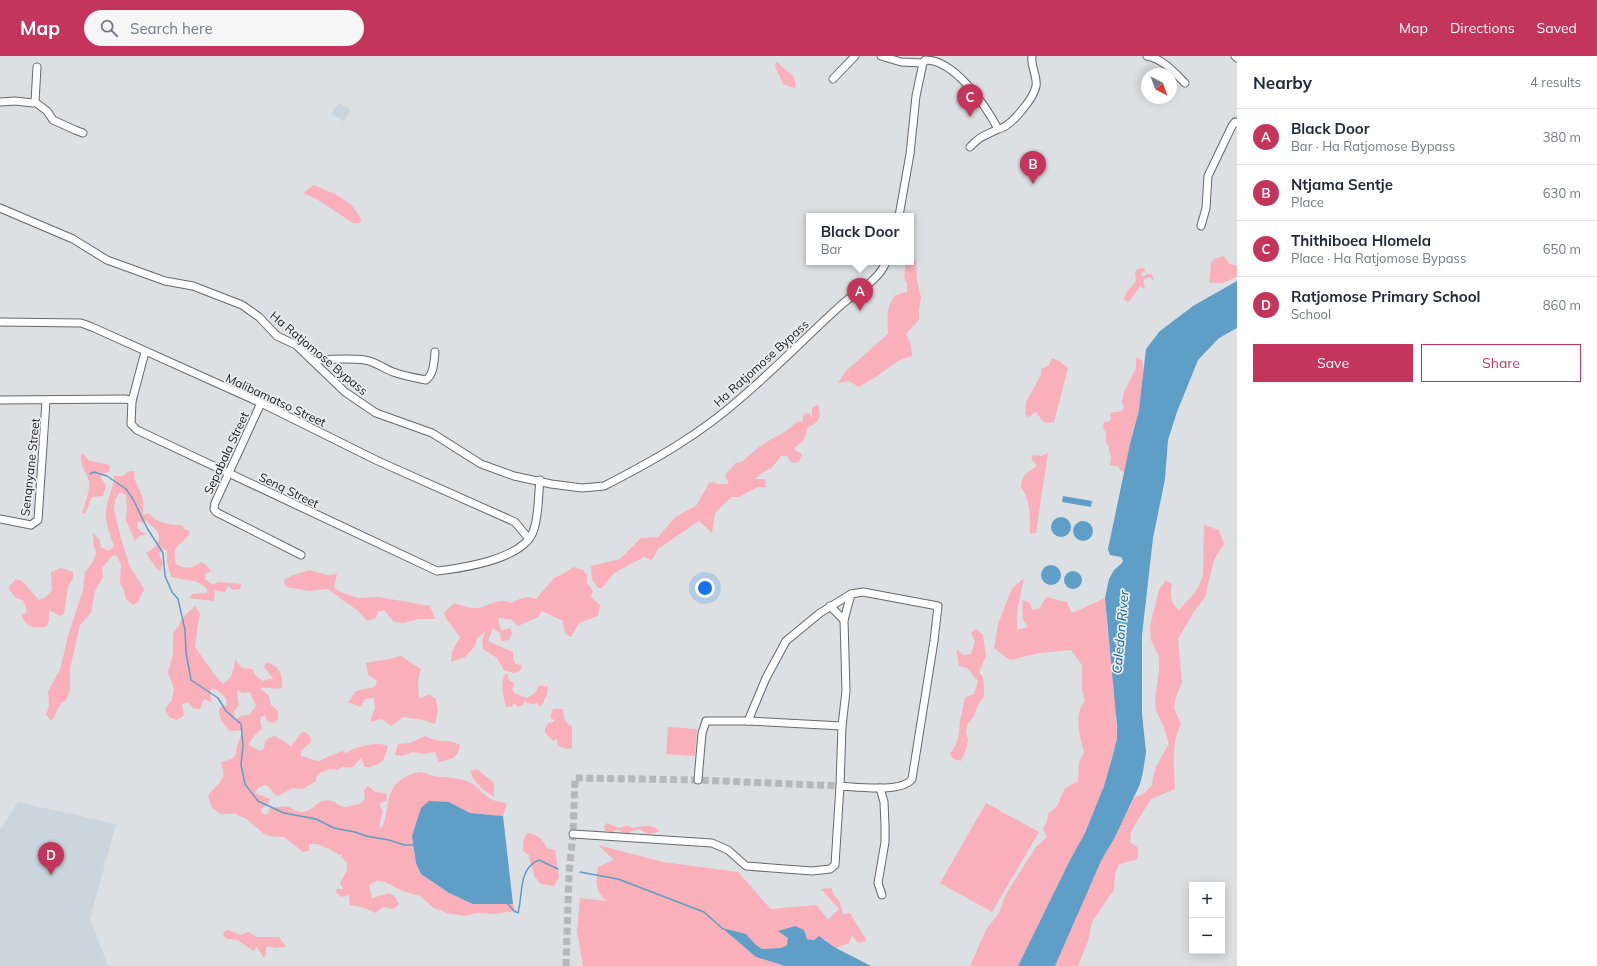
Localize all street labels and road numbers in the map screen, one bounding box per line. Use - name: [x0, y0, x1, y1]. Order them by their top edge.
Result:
- street label: Ha Ratjomose Bypass: [267, 308, 371, 398]
- street label: Ha Ratjomose Bypass: [710, 316, 812, 410]
- street label: Malibamatso Street: [224, 370, 328, 430]
- street label: Sepabala Street: [200, 409, 252, 497]
- street label: Senqnyane Street: [17, 417, 43, 517]
- street label: Senq Street: [257, 469, 321, 511]

